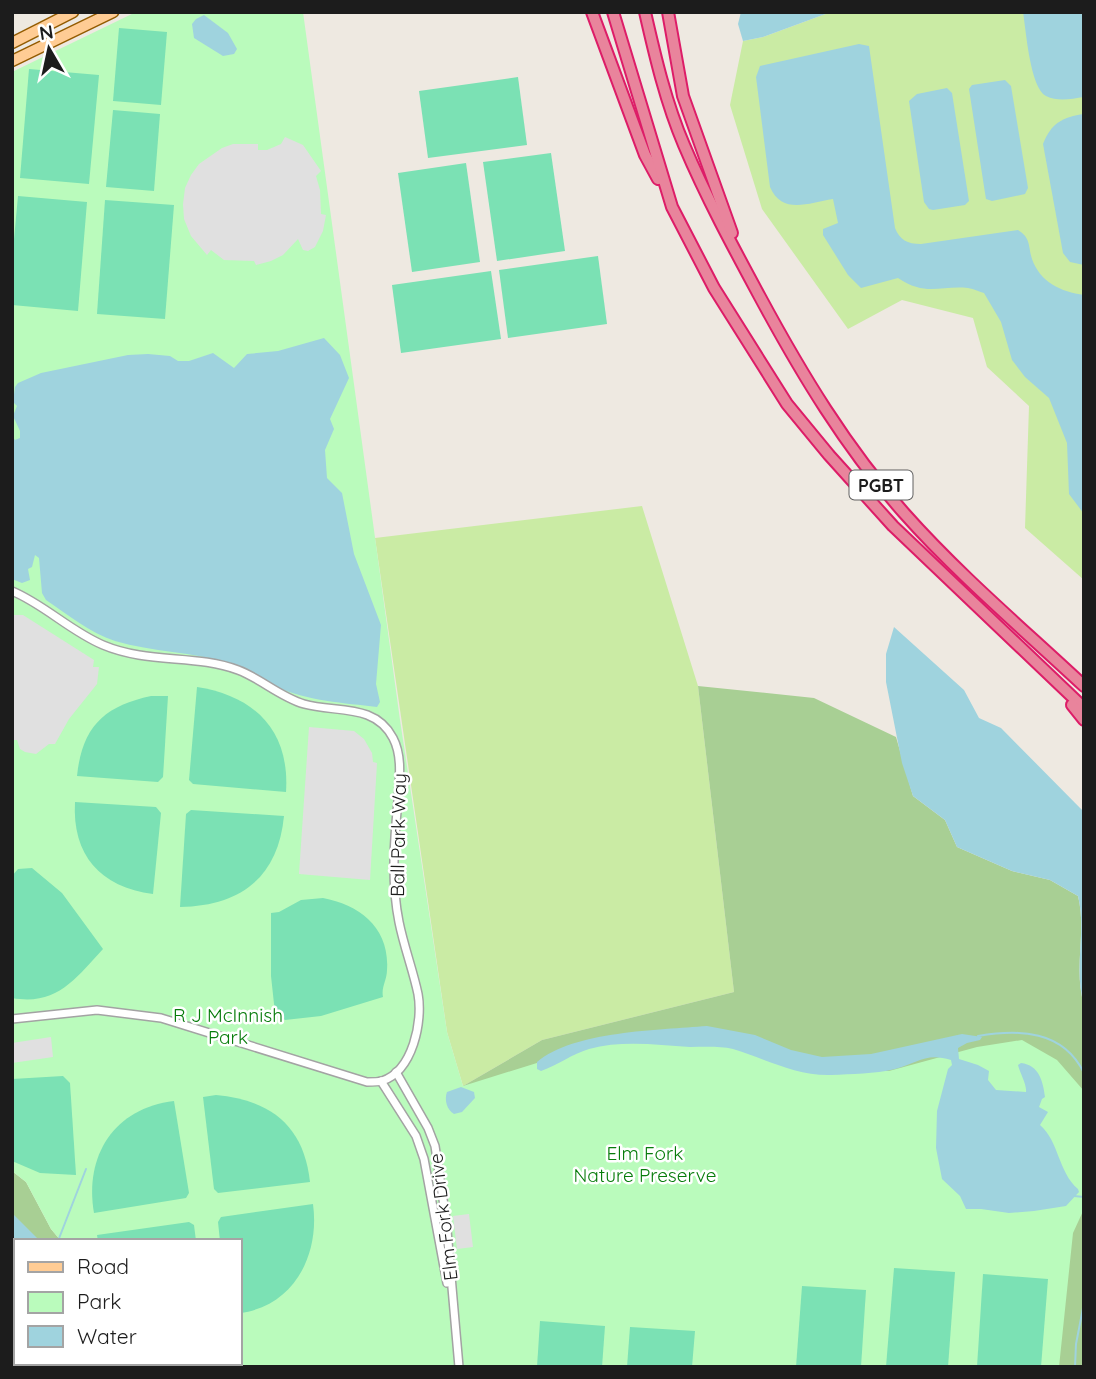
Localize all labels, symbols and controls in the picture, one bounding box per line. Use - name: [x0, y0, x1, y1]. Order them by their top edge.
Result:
- north arrow: [14, 14, 84, 84]
- text: N: [38, 19, 55, 45]
- road number: PGBT: [850, 471, 912, 500]
- street label: Ball Park Way: [385, 773, 411, 897]
- park label: R J McInnish Park: [173, 1003, 283, 1049]
- park label: Elm Fork Nature Preserve: [574, 1141, 716, 1187]
- street label: Elm Fork Drive: [423, 1152, 463, 1282]
- legend: [14, 1239, 242, 1365]
- text: Road: [77, 1253, 129, 1279]
- text: Park: [77, 1288, 121, 1314]
- text: Water: [77, 1323, 137, 1349]

